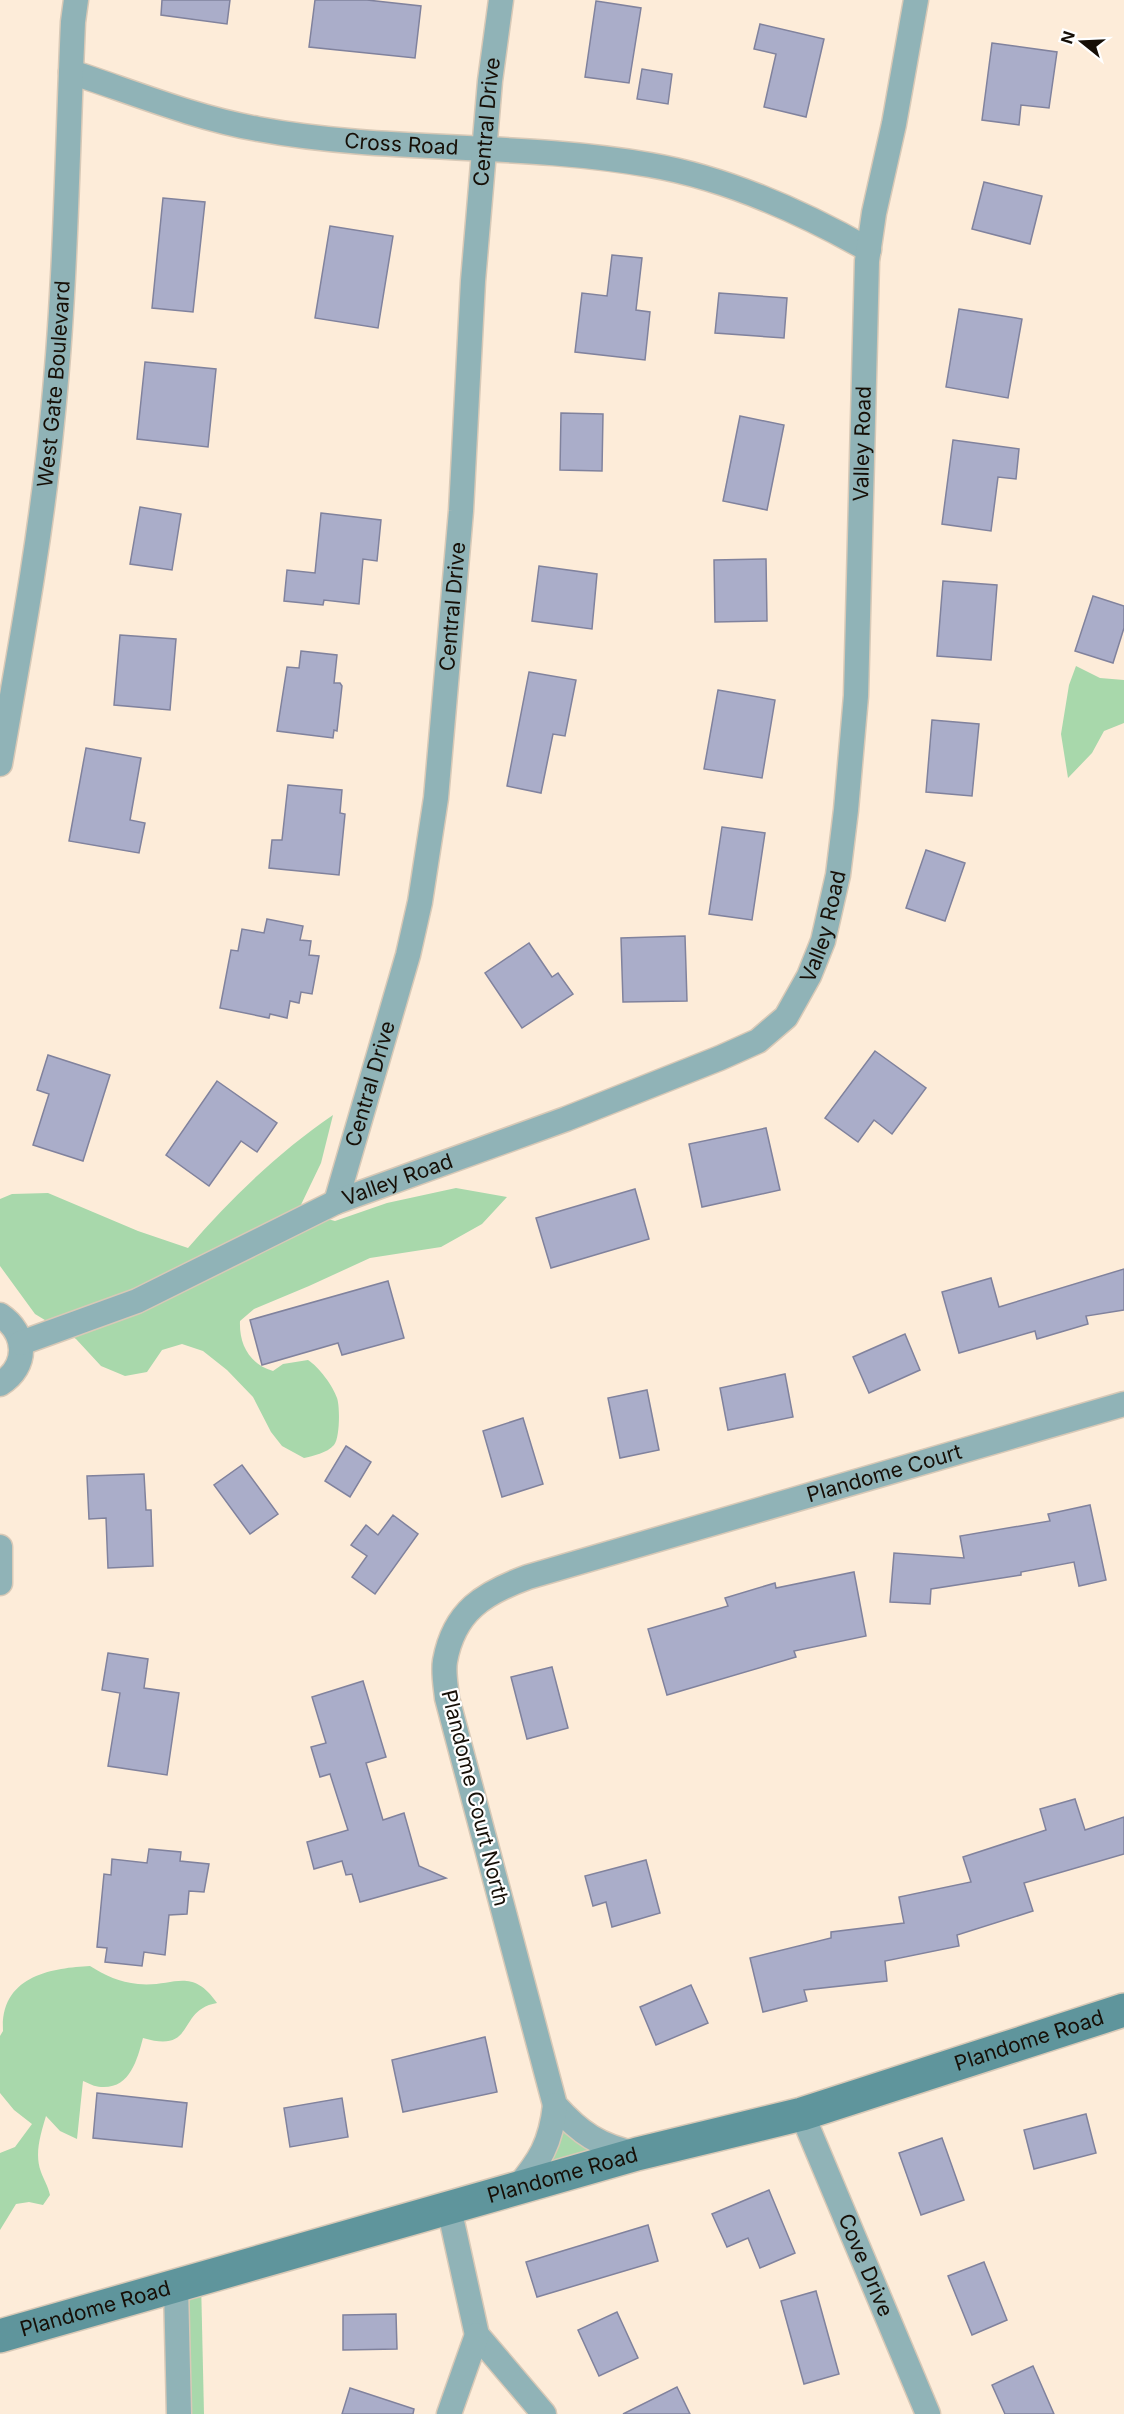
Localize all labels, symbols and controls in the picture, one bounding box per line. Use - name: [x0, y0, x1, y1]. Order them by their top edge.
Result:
- north arrow: [1052, 12, 1112, 72]
- text: N: [1056, 28, 1079, 46]
- street label: Central Drive: [468, 56, 505, 187]
- street label: Cross Road: [343, 128, 459, 160]
- street label: West Gate Boulevard: [32, 280, 75, 489]
- street label: Valley Road: [848, 386, 876, 502]
- street label: Central Drive: [434, 541, 470, 672]
- street label: Valley Road: [795, 868, 851, 986]
- street label: Central Drive: [340, 1018, 400, 1150]
- street label: Valley Road: [339, 1148, 456, 1211]
- street label: Plandome Court: [804, 1439, 965, 1507]
- street label: Plandome Court North: [437, 1687, 514, 1909]
- street label: Plandome Road: [951, 2004, 1107, 2076]
- street label: Plandome Road: [484, 2141, 641, 2208]
- street label: Cove Drive: [833, 2210, 899, 2320]
- street label: Plandome Road: [17, 2275, 173, 2342]

